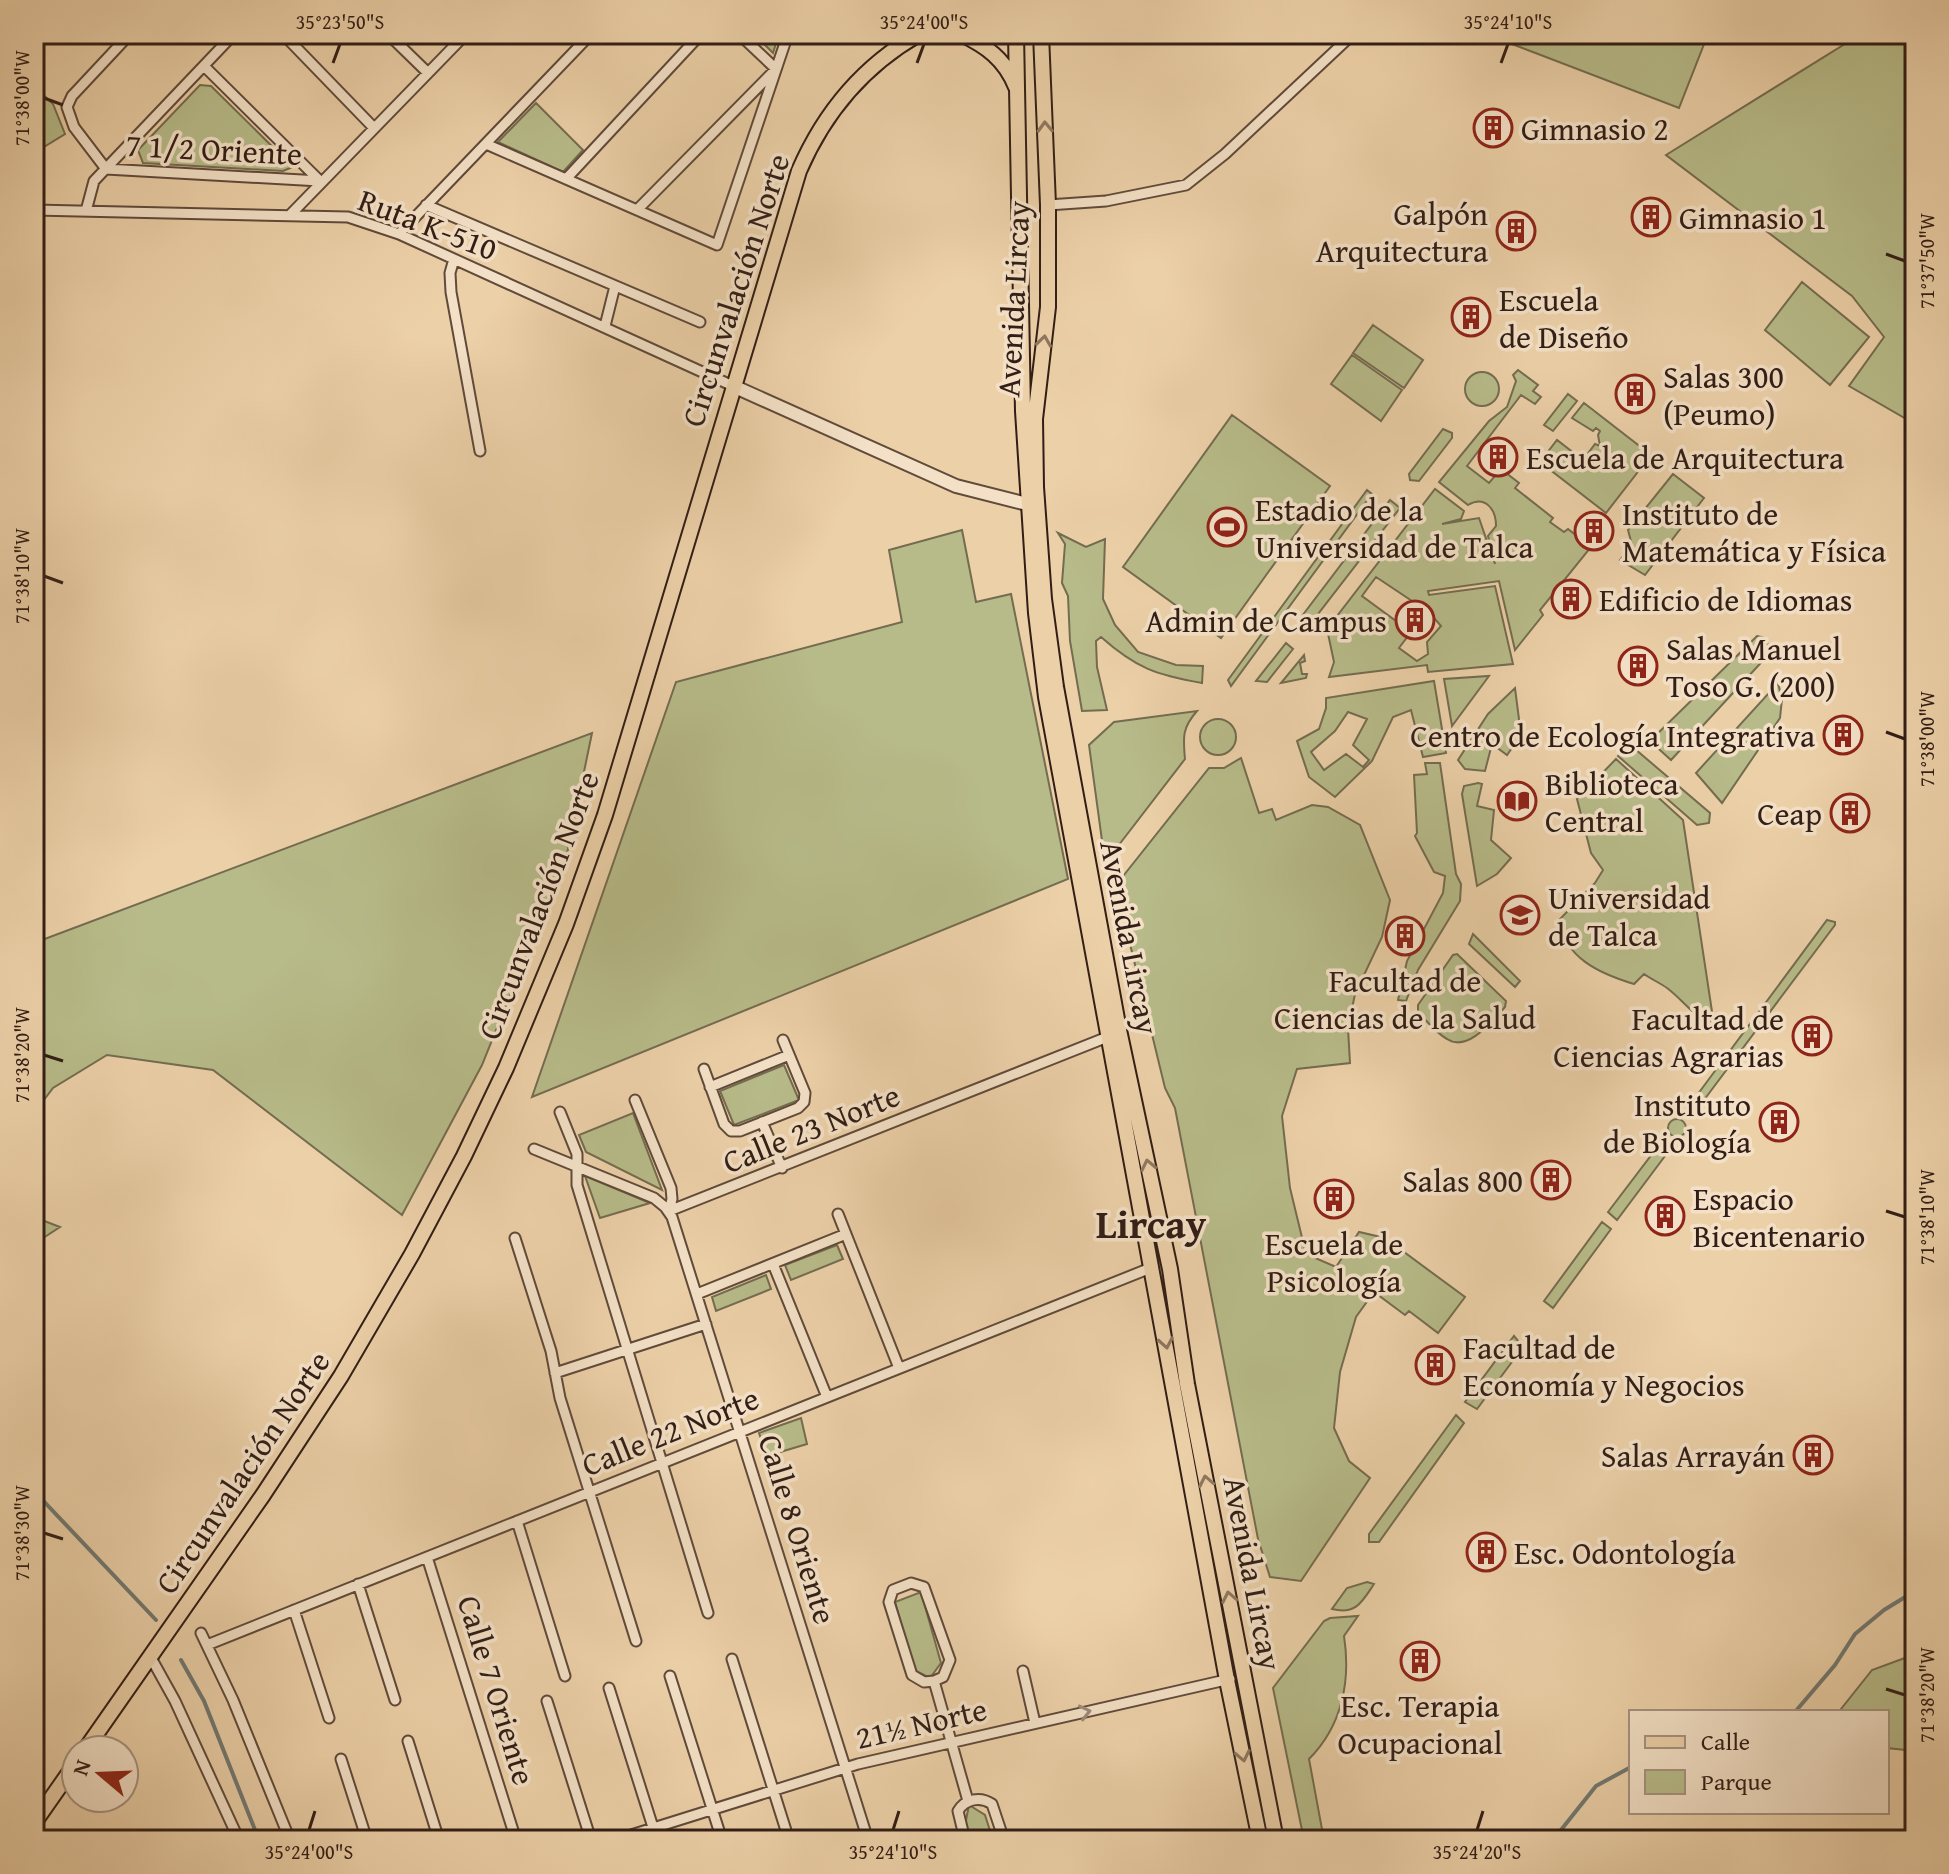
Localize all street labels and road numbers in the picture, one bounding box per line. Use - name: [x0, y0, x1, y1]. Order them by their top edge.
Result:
- street label: 7 1/2 Oriente: [125, 121, 303, 177]
- street label: Circunvalación Norte: [669, 148, 801, 432]
- street label: Ruta K-510: [352, 176, 504, 272]
- street label: Avenida Lircay: [984, 199, 1042, 398]
- street label: Circunvalación Norte: [465, 764, 611, 1046]
- street label: Avenida Lircay: [1088, 836, 1172, 1038]
- street label: Calle 23 Norte: [715, 1071, 907, 1185]
- street label: Circunvalación Norte: [143, 1341, 341, 1603]
- street label: Calle 22 Norte: [574, 1374, 766, 1488]
- street label: Calle 8 Oriente: [747, 1428, 849, 1630]
- street label: Avenida Lircay: [1211, 1472, 1295, 1674]
- street label: Calle 7 Oriente: [446, 1589, 548, 1791]
- street label: 21½ Norte: [851, 1685, 991, 1761]

